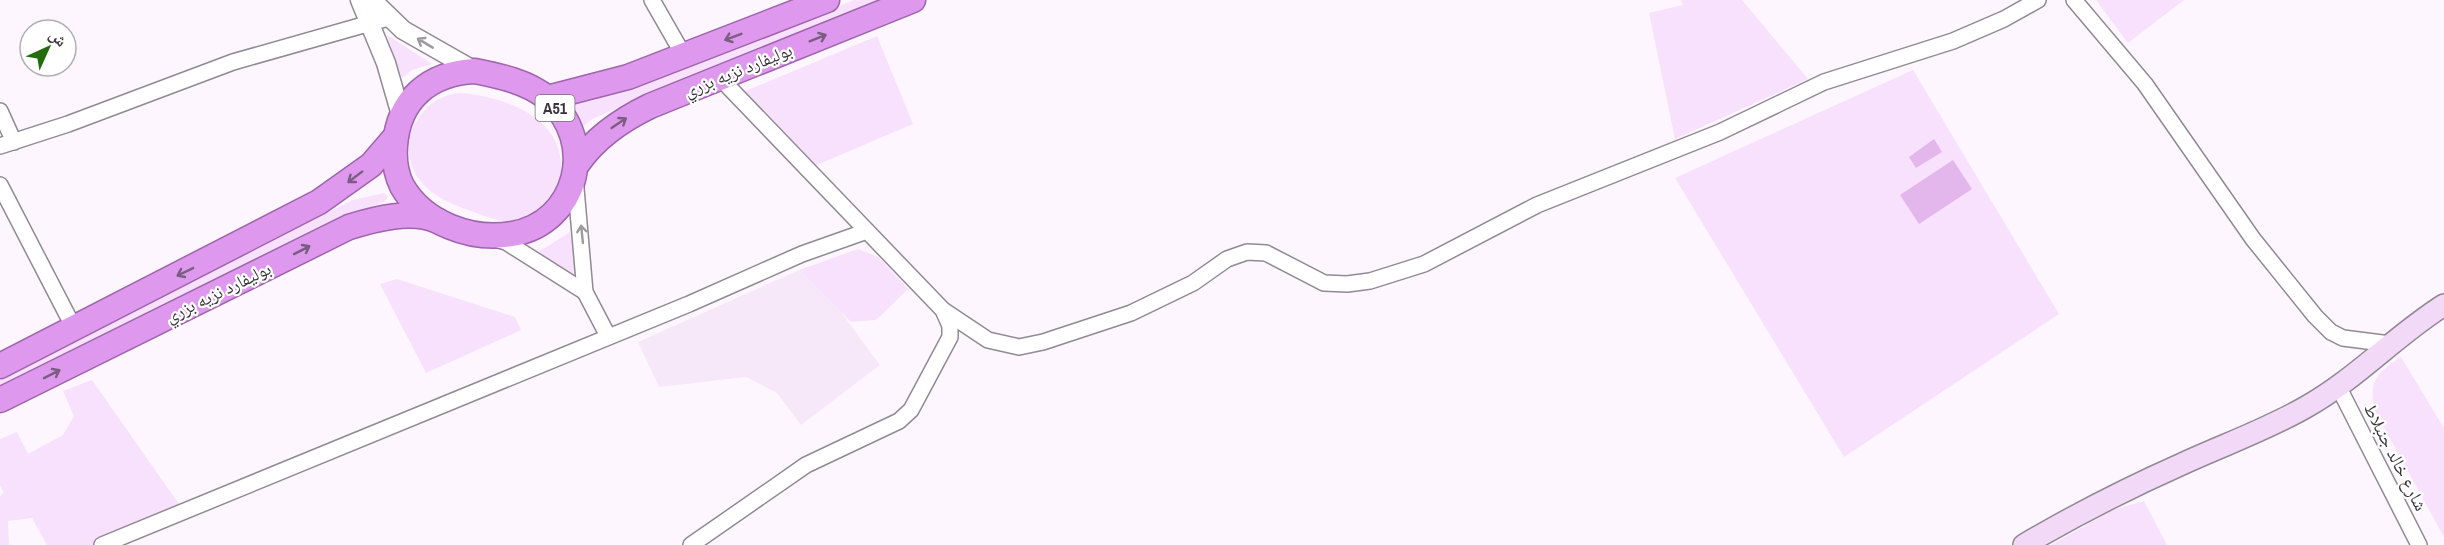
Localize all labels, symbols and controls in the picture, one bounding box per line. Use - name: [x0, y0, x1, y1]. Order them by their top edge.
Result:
- north arrow: [18, 18, 78, 78]
- text: ش: [45, 24, 72, 51]
- one-way arrow: [724, 32, 743, 43]
- one-way arrow: [808, 32, 826, 43]
- one-way arrow: [416, 36, 433, 49]
- street label: بوليفارد نزيه بزري: [680, 37, 797, 105]
- road number: A51: [536, 95, 574, 121]
- one-way arrow: [611, 117, 627, 129]
- one-way arrow: [347, 171, 363, 184]
- one-way arrow: [576, 225, 587, 245]
- one-way arrow: [293, 243, 311, 255]
- street label: بوليفارد نزيه بزري: [161, 256, 276, 331]
- one-way arrow: [176, 267, 194, 278]
- one-way arrow: [43, 368, 61, 379]
- street label: شارع خالد جنبلاط: [2358, 399, 2434, 515]

